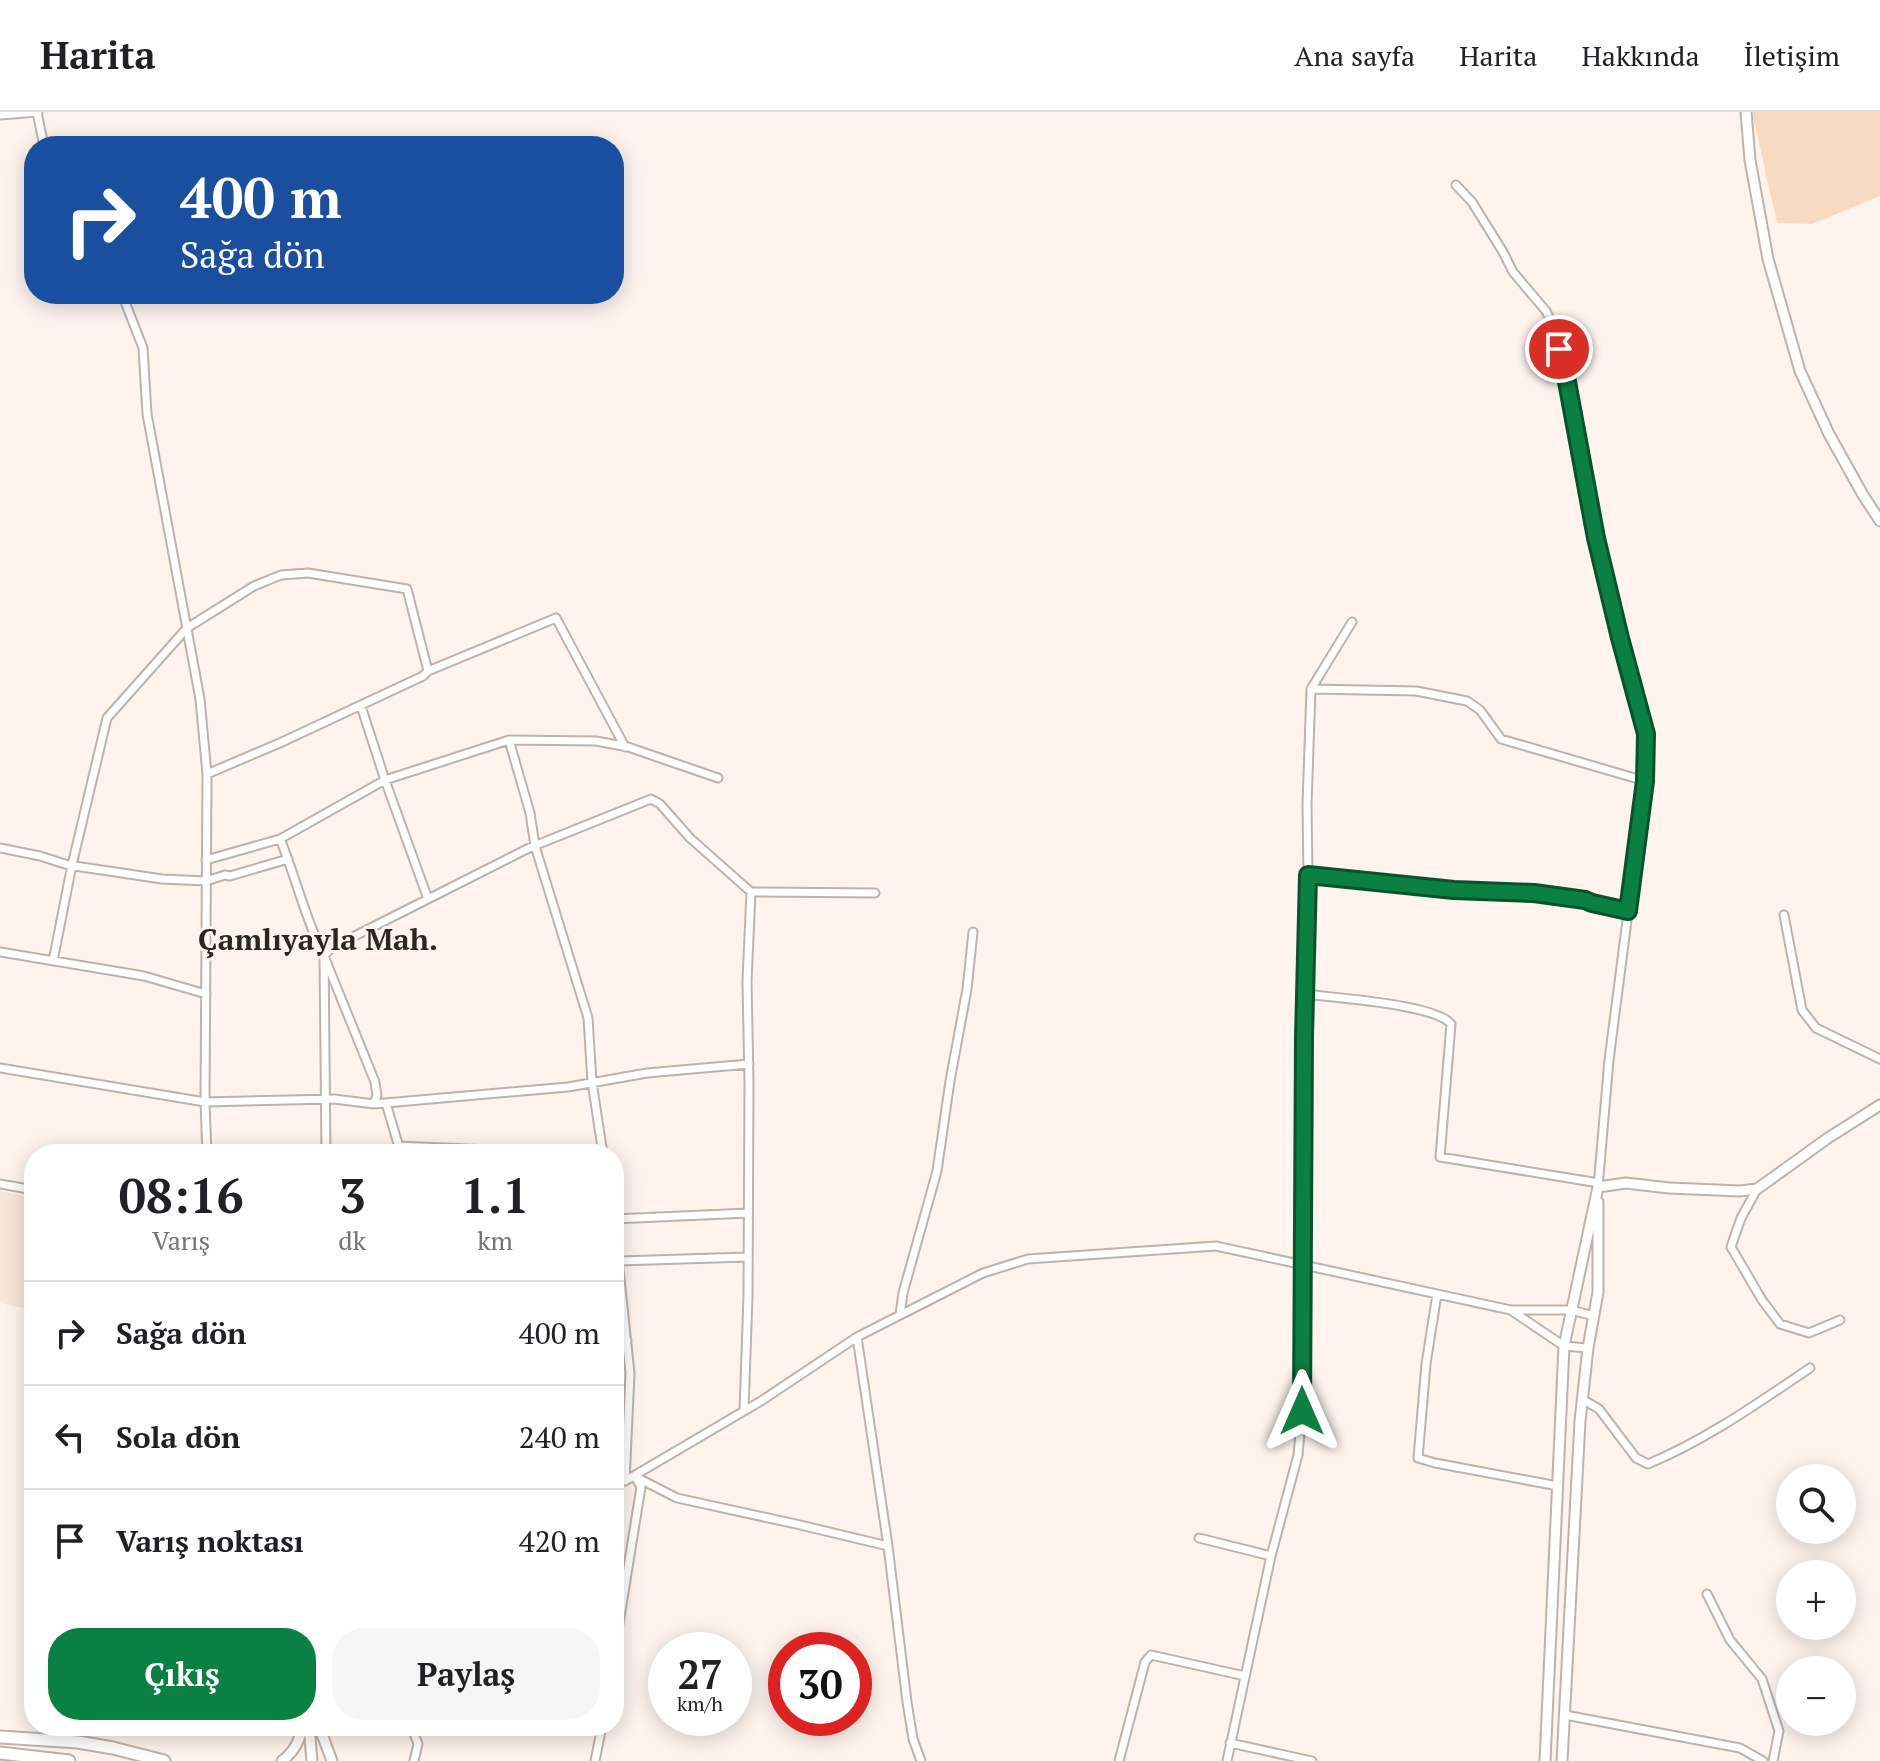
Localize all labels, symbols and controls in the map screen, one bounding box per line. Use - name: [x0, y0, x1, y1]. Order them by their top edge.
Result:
- text: Harita: [40, 30, 156, 80]
- text: Ana sayfa: [1294, 37, 1415, 74]
- text: Harita: [1459, 37, 1537, 74]
- text: Hakkında: [1581, 37, 1700, 74]
- text: İletişim: [1744, 37, 1840, 74]
- text: 400 m: [180, 160, 342, 234]
- icon: right: [48, 168, 152, 272]
- text: Sağa dön: [180, 231, 325, 278]
- pin: [1525, 315, 1593, 383]
- icon: arrive: [1537, 327, 1581, 371]
- district label: Çamlıyayla Mah.: [198, 919, 438, 959]
- text: 08:16: [119, 1163, 244, 1227]
- text: 3: [339, 1163, 366, 1227]
- text: 1.1: [461, 1163, 529, 1227]
- text: Varış: [152, 1223, 210, 1257]
- text: dk: [338, 1223, 366, 1257]
- text: km: [477, 1223, 513, 1257]
- icon: right: [48, 1311, 92, 1355]
- text: Sağa dön: [116, 1313, 246, 1353]
- text: 400 m: [519, 1313, 600, 1353]
- position arrow: [1260, 1369, 1344, 1453]
- icon: left: [48, 1415, 92, 1459]
- text: Sola dön: [116, 1417, 240, 1457]
- text: 240 m: [519, 1417, 600, 1457]
- map controls: [1776, 1464, 1856, 1736]
- button: search: [1776, 1464, 1856, 1544]
- icon: arrive: [48, 1519, 92, 1563]
- text: Varış noktası: [116, 1521, 304, 1561]
- text: 420 m: [519, 1521, 600, 1561]
- button: +: [1776, 1560, 1856, 1640]
- button: Çıkış: [48, 1628, 316, 1720]
- button: Paylaş: [332, 1628, 600, 1720]
- speed limit sign: 30: [768, 1632, 872, 1736]
- text: 27: [677, 1647, 723, 1700]
- button: −: [1776, 1656, 1856, 1736]
- text: km/h: [677, 1690, 723, 1717]

